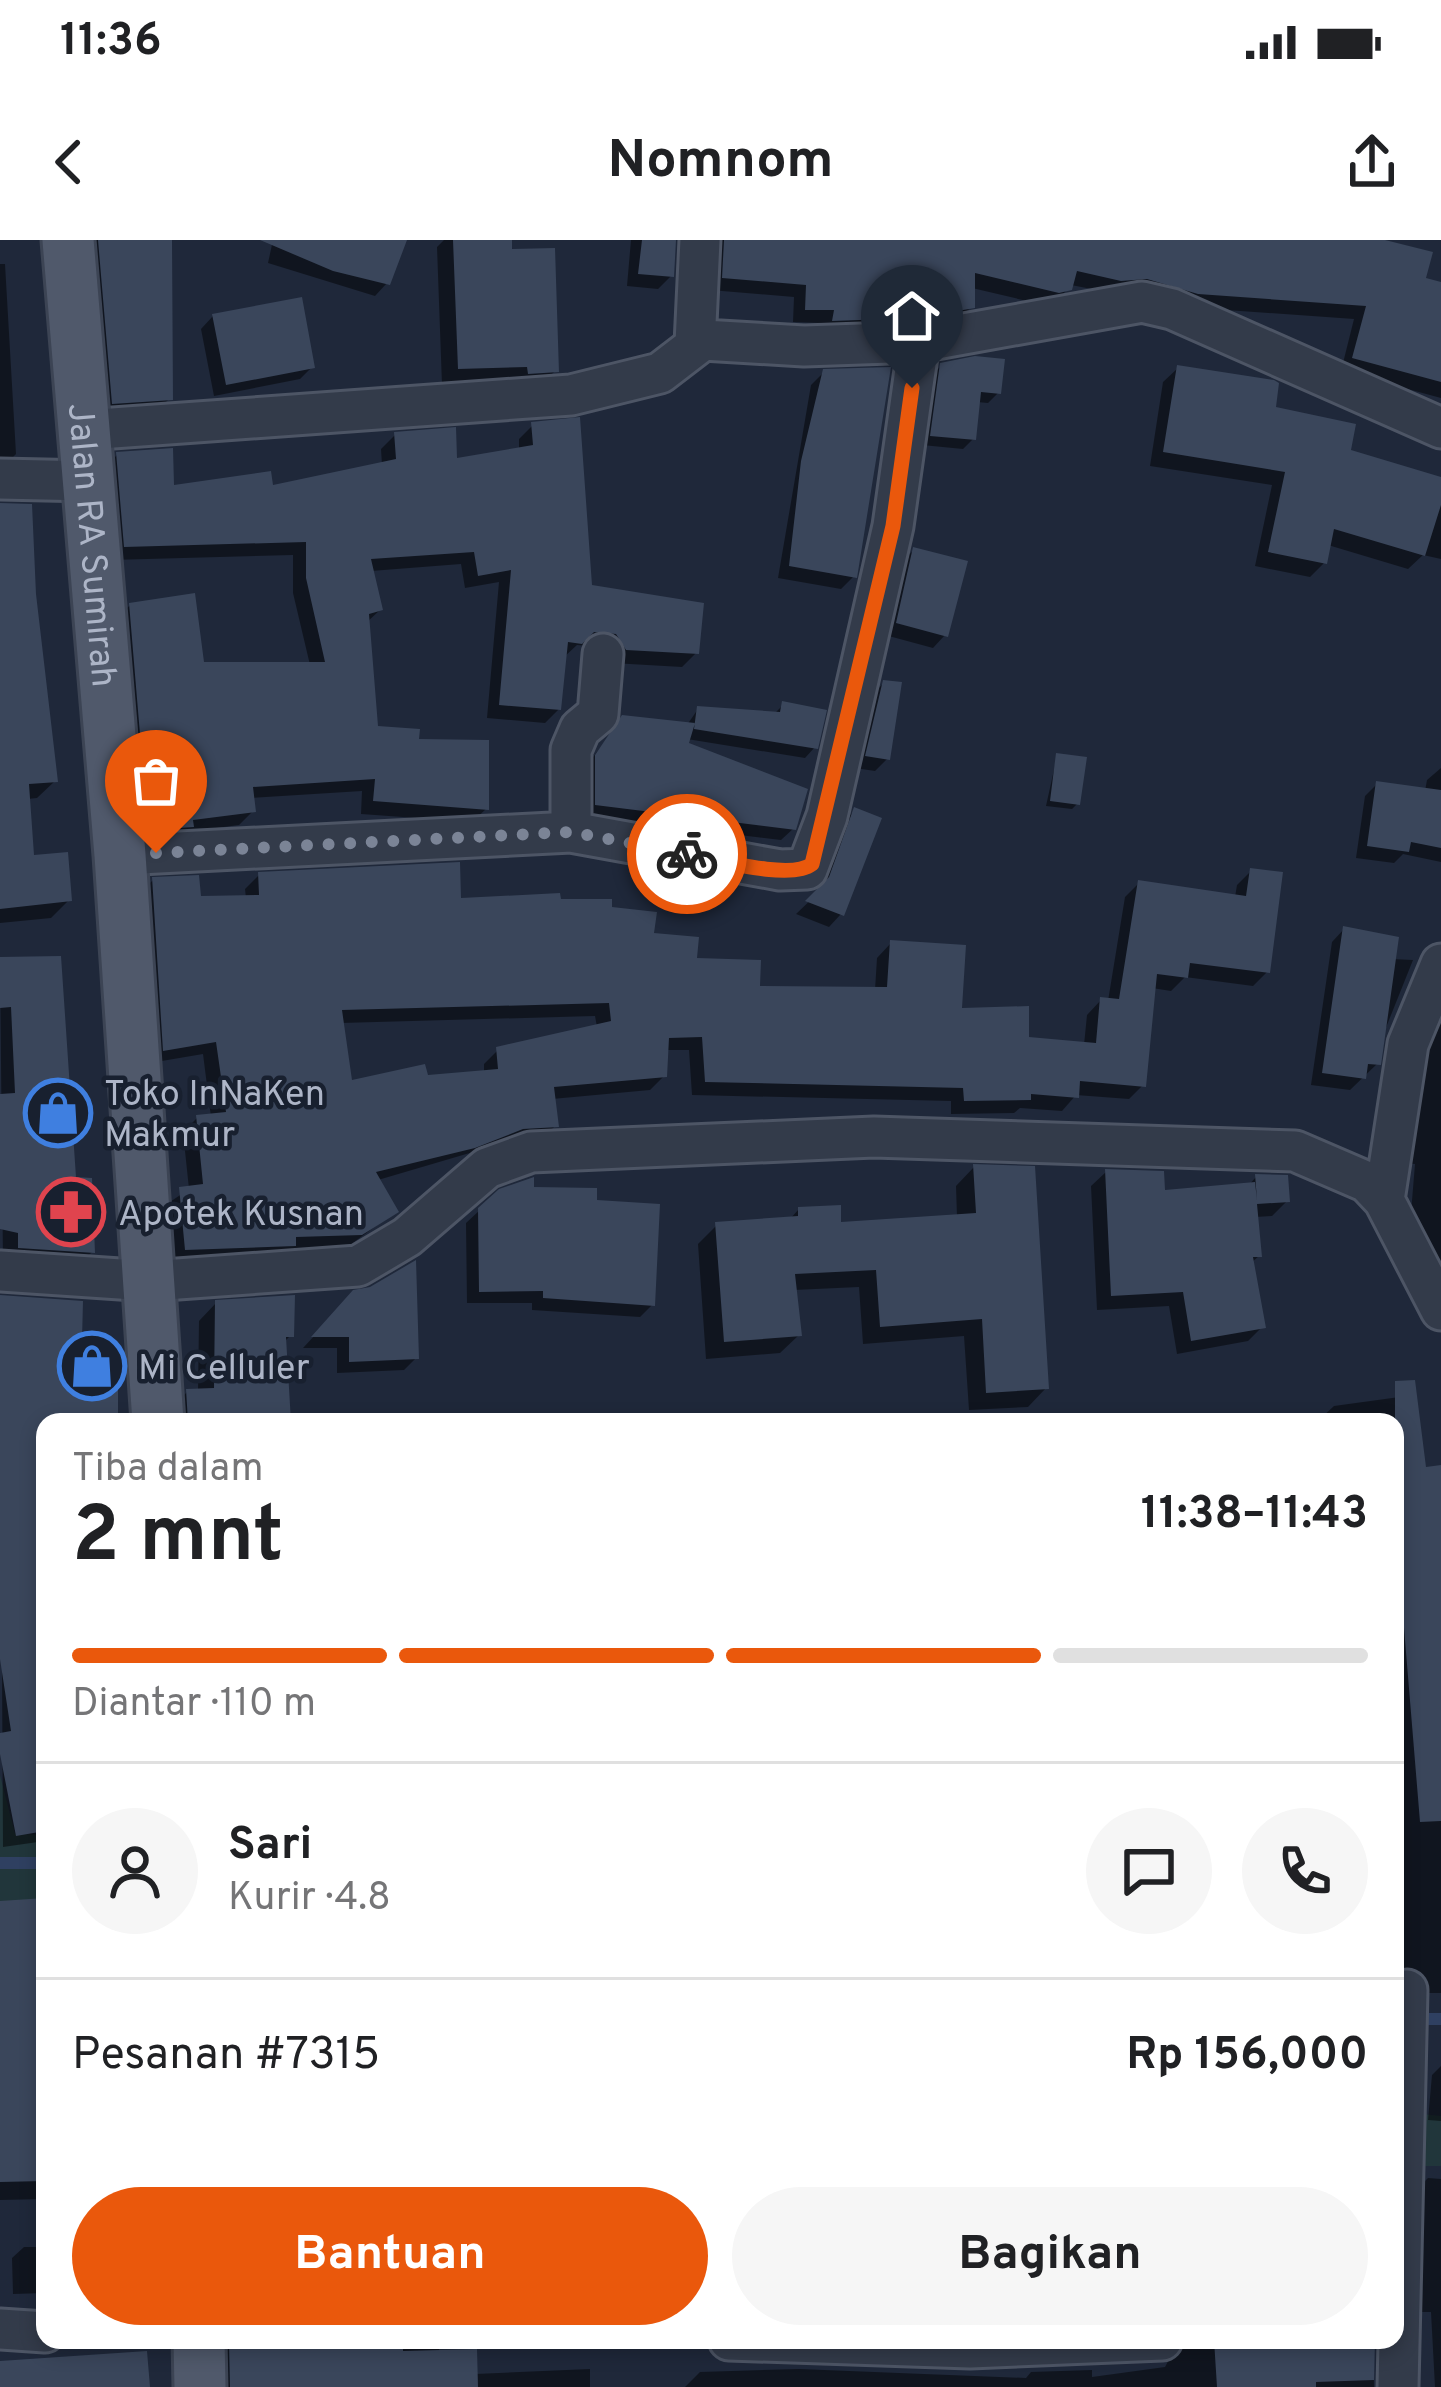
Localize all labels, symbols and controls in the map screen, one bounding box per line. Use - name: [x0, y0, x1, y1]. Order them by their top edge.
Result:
- text: 11:36: [60, 14, 162, 71]
- text: Nomnom: [607, 128, 834, 197]
- icon: back: [36, 129, 102, 195]
- icon: share: [1339, 129, 1405, 195]
- pin: [861, 265, 963, 388]
- icon: home: [879, 283, 945, 349]
- street label: Jalan RA Sumirah: [55, 401, 125, 689]
- pin: [105, 730, 207, 853]
- icon: bag: [123, 748, 189, 814]
- courier: [627, 794, 747, 914]
- icon: bike: [654, 821, 720, 887]
- place label: Toko InNaKen Makmur: [104, 1073, 325, 1160]
- shop icon: Toko InNaKen Makmur: [23, 1078, 93, 1148]
- pharmacy icon: Apotek Kusnan: [36, 1177, 106, 1247]
- place label: Apotek Kusnan: [118, 1193, 364, 1239]
- shop icon: Mi Celluler: [57, 1331, 127, 1401]
- place label: Mi Celluler: [138, 1347, 310, 1393]
- text: Tiba dalam: [72, 1446, 264, 1495]
- text: 11:38–11:43: [1141, 1487, 1368, 1544]
- text: 2 mnt: [72, 1490, 284, 1589]
- text: Diantar · 110 m: [72, 1681, 316, 1730]
- button: person: [72, 1808, 198, 1934]
- button: chat: [1086, 1808, 1212, 1934]
- button: phone: [1242, 1808, 1368, 1934]
- text: Sari: [228, 1818, 312, 1875]
- text: Kurir · 4.8: [228, 1875, 391, 1924]
- text: Pesanan #7315: [72, 2028, 380, 2085]
- text: Rp 156,000: [1126, 2028, 1368, 2085]
- button: Bantuan: [72, 2187, 708, 2325]
- button: Bagikan: [732, 2187, 1368, 2325]

